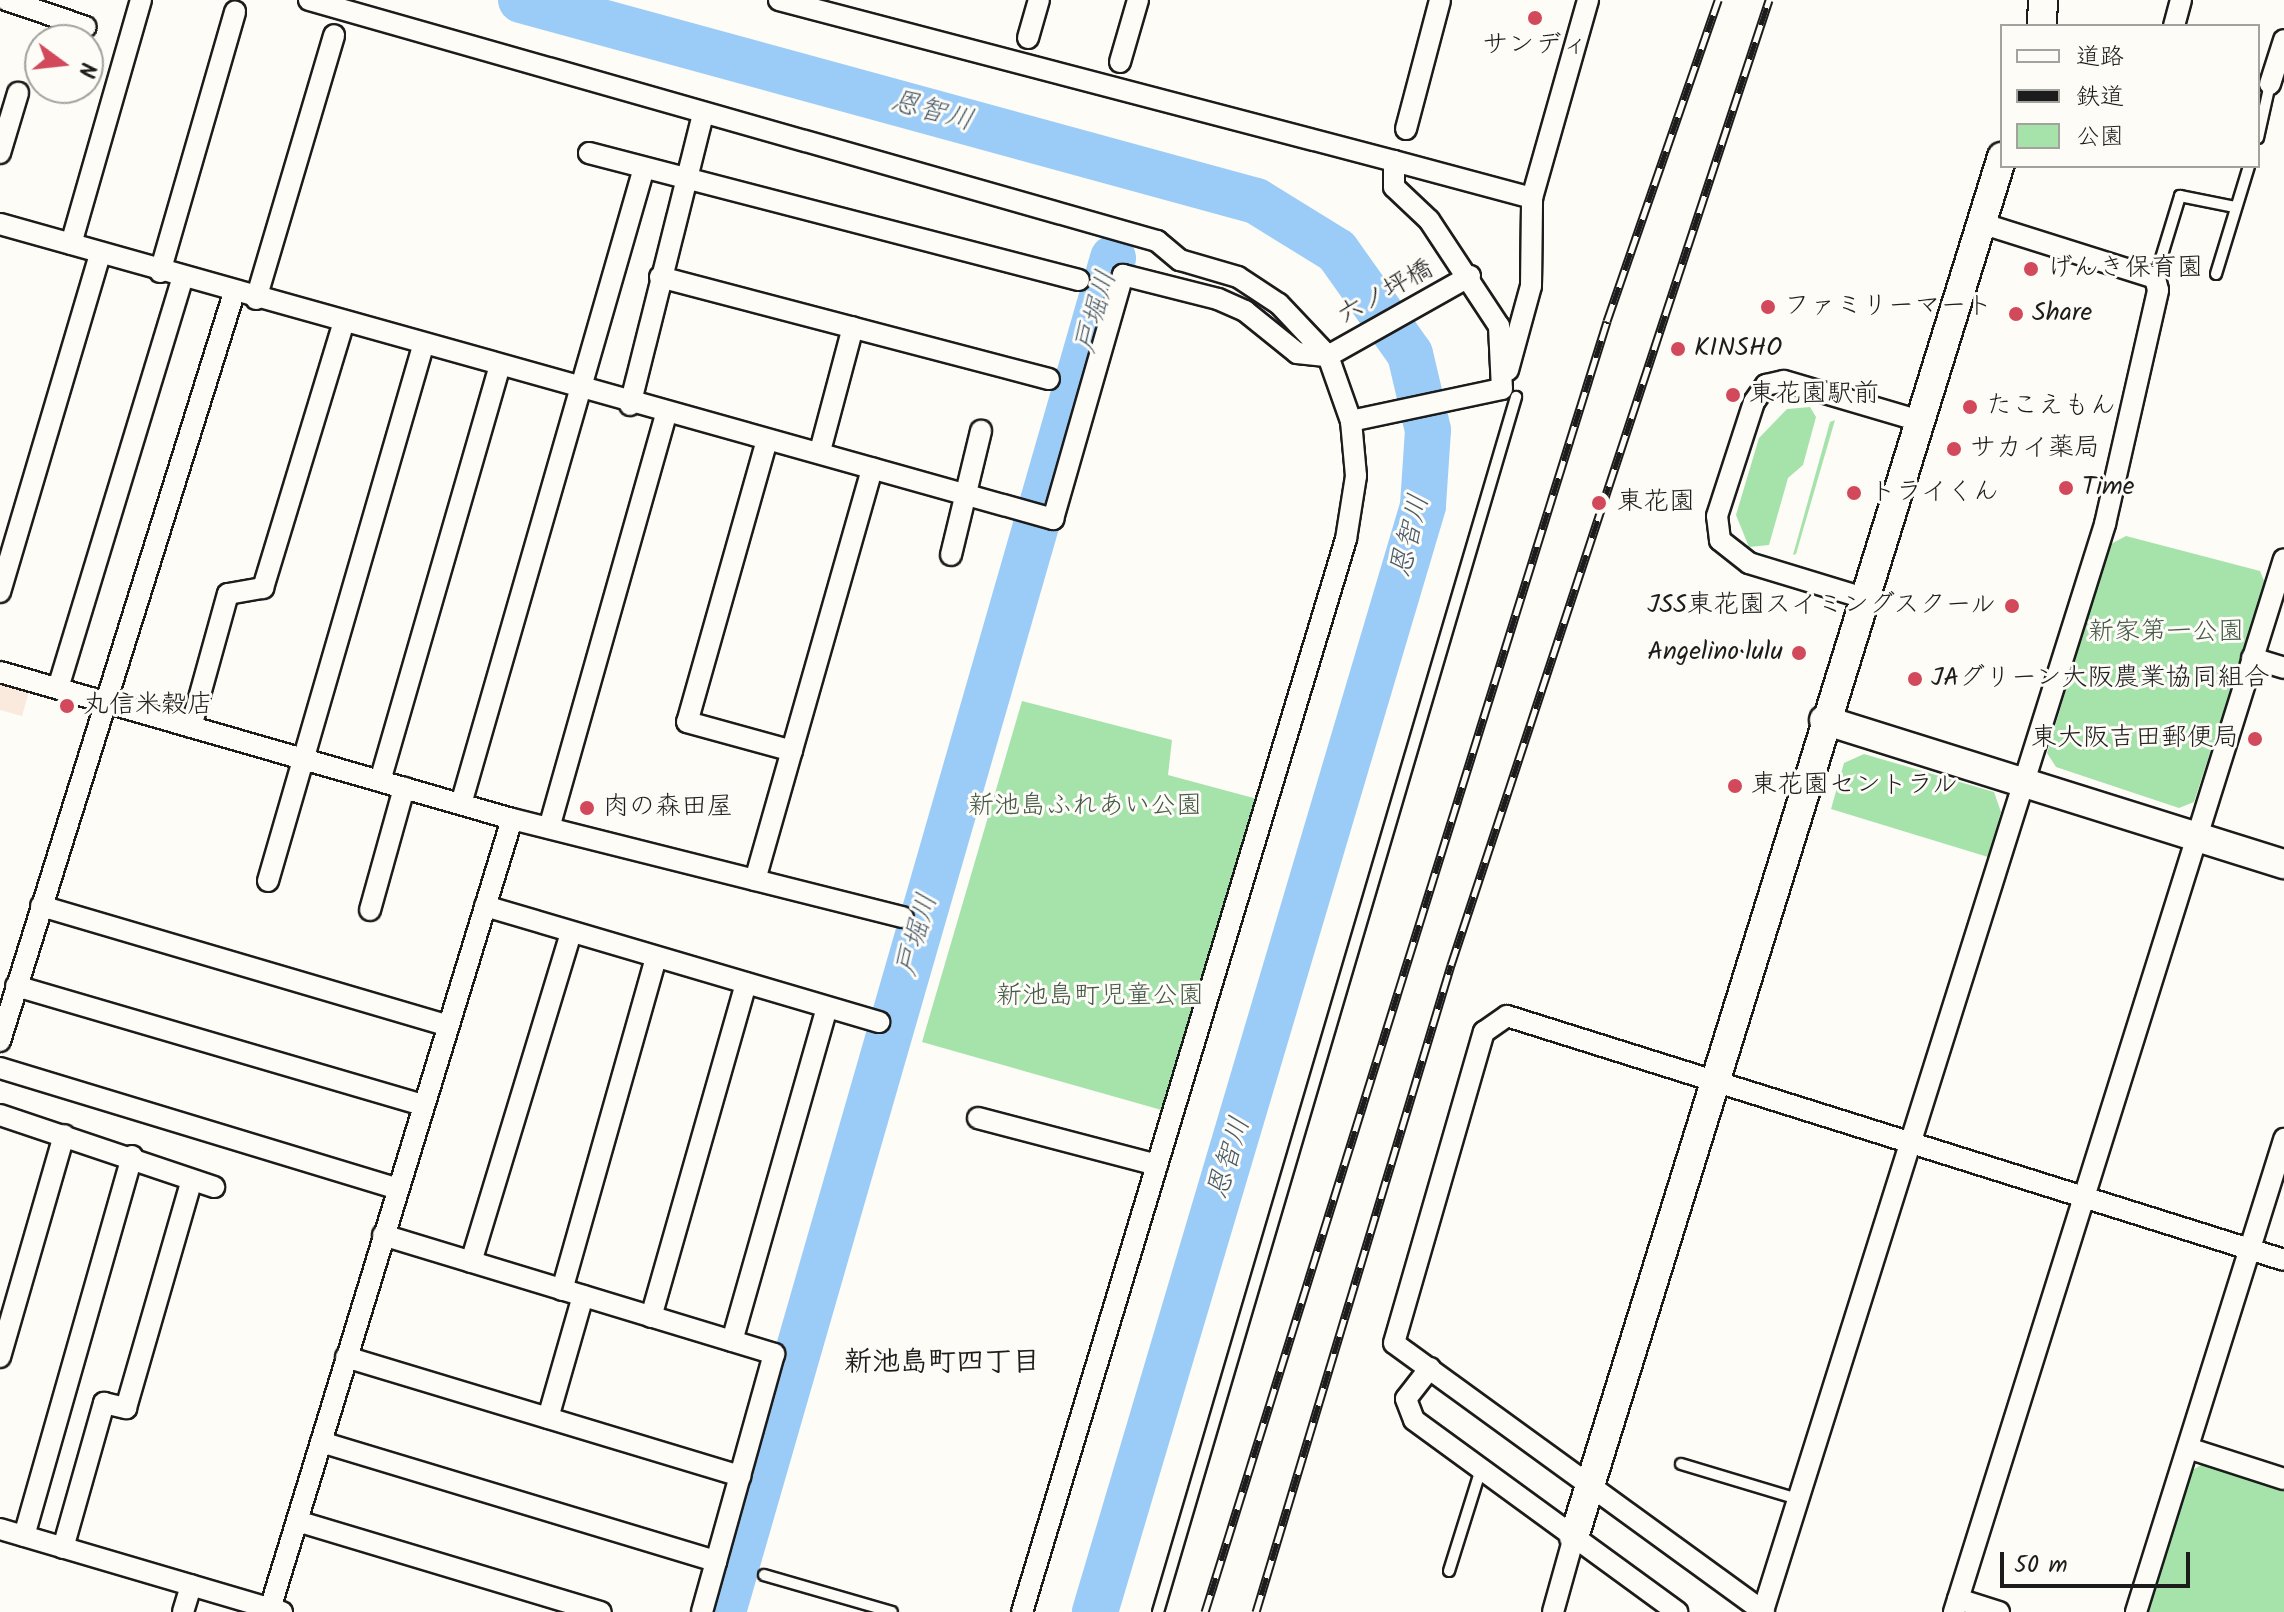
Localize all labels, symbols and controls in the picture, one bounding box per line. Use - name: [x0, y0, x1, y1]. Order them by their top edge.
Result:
- marker: サンディ: [1526, 9, 1544, 27]
- north arrow: [24, 24, 104, 104]
- legend: [2000, 24, 2260, 168]
- place label: サンディ: [1483, 30, 1587, 62]
- text: 道路: [2076, 38, 2124, 77]
- text: N: [67, 59, 104, 81]
- text: 鉄道: [2076, 78, 2124, 117]
- water label: 恩智川: [887, 85, 977, 139]
- text: 公園: [2076, 118, 2124, 157]
- place label: げんき保育園: [2047, 253, 2203, 285]
- street label: 六ノ坪橋: [1333, 254, 1439, 332]
- marker: げんき保育園: [2022, 260, 2040, 278]
- water label: 戸堀川: [1069, 267, 1125, 357]
- place label: ファミリーマート: [1784, 291, 1992, 323]
- marker: ファミリーマート: [1759, 298, 1777, 316]
- place label: Share: [2032, 298, 2092, 330]
- marker: Share: [2007, 305, 2025, 323]
- place label: KINSHO: [1694, 333, 1782, 365]
- marker: KINSHO: [1669, 340, 1687, 358]
- place label: 東花園駅前: [1749, 379, 1879, 411]
- marker: 東花園駅前: [1724, 386, 1742, 404]
- place label: たこえもん: [1986, 391, 2116, 423]
- marker: たこえもん: [1961, 398, 1979, 416]
- place label: サカイ薬局: [1970, 433, 2100, 465]
- marker: サカイ薬局: [1945, 440, 1963, 458]
- place label: Time: [2082, 472, 2134, 504]
- place label: トライくん: [1870, 477, 2000, 509]
- marker: Time: [2057, 479, 2075, 497]
- marker: トライくん: [1845, 484, 1863, 502]
- place label: 東花園: [1617, 487, 1695, 519]
- water label: 恩智川: [1385, 491, 1437, 581]
- marker: 東花園: [1588, 492, 1610, 514]
- place label: JSS東花園スイミングスクール: [1644, 590, 1996, 622]
- marker: JSS東花園スイミングスクール: [2003, 597, 2021, 615]
- park label: 新家第一公園: [2088, 617, 2244, 649]
- place label: Angelino·lulu: [1647, 637, 1783, 669]
- marker: Angelino·lulu: [1790, 644, 1808, 662]
- place label: JAグリーン大阪農業協同組合: [1931, 663, 2271, 695]
- marker: JAグリーン大阪農業協同組合: [1906, 670, 1924, 688]
- place label: 丸信米穀店: [83, 690, 213, 722]
- marker: 丸信米穀店: [58, 697, 76, 715]
- place label: 東大阪吉田郵便局: [2031, 723, 2239, 755]
- marker: 東大阪吉田郵便局: [2246, 730, 2264, 748]
- place label: 東花園セントラル: [1751, 770, 1959, 802]
- marker: 東花園セントラル: [1726, 777, 1744, 795]
- park label: 新池島ふれあい公園: [968, 791, 1202, 823]
- place label: 肉の森田屋: [603, 792, 733, 824]
- marker: 肉の森田屋: [578, 799, 596, 817]
- water label: 戸堀川: [890, 890, 946, 980]
- park label: 新池島町児童公園: [996, 981, 1204, 1013]
- water label: 恩智川: [1202, 1113, 1258, 1203]
- district label: 新池島町四丁目: [844, 1346, 1040, 1380]
- scale bar: [2004, 1536, 2194, 1586]
- text: 50 m: [2014, 1546, 2068, 1585]

